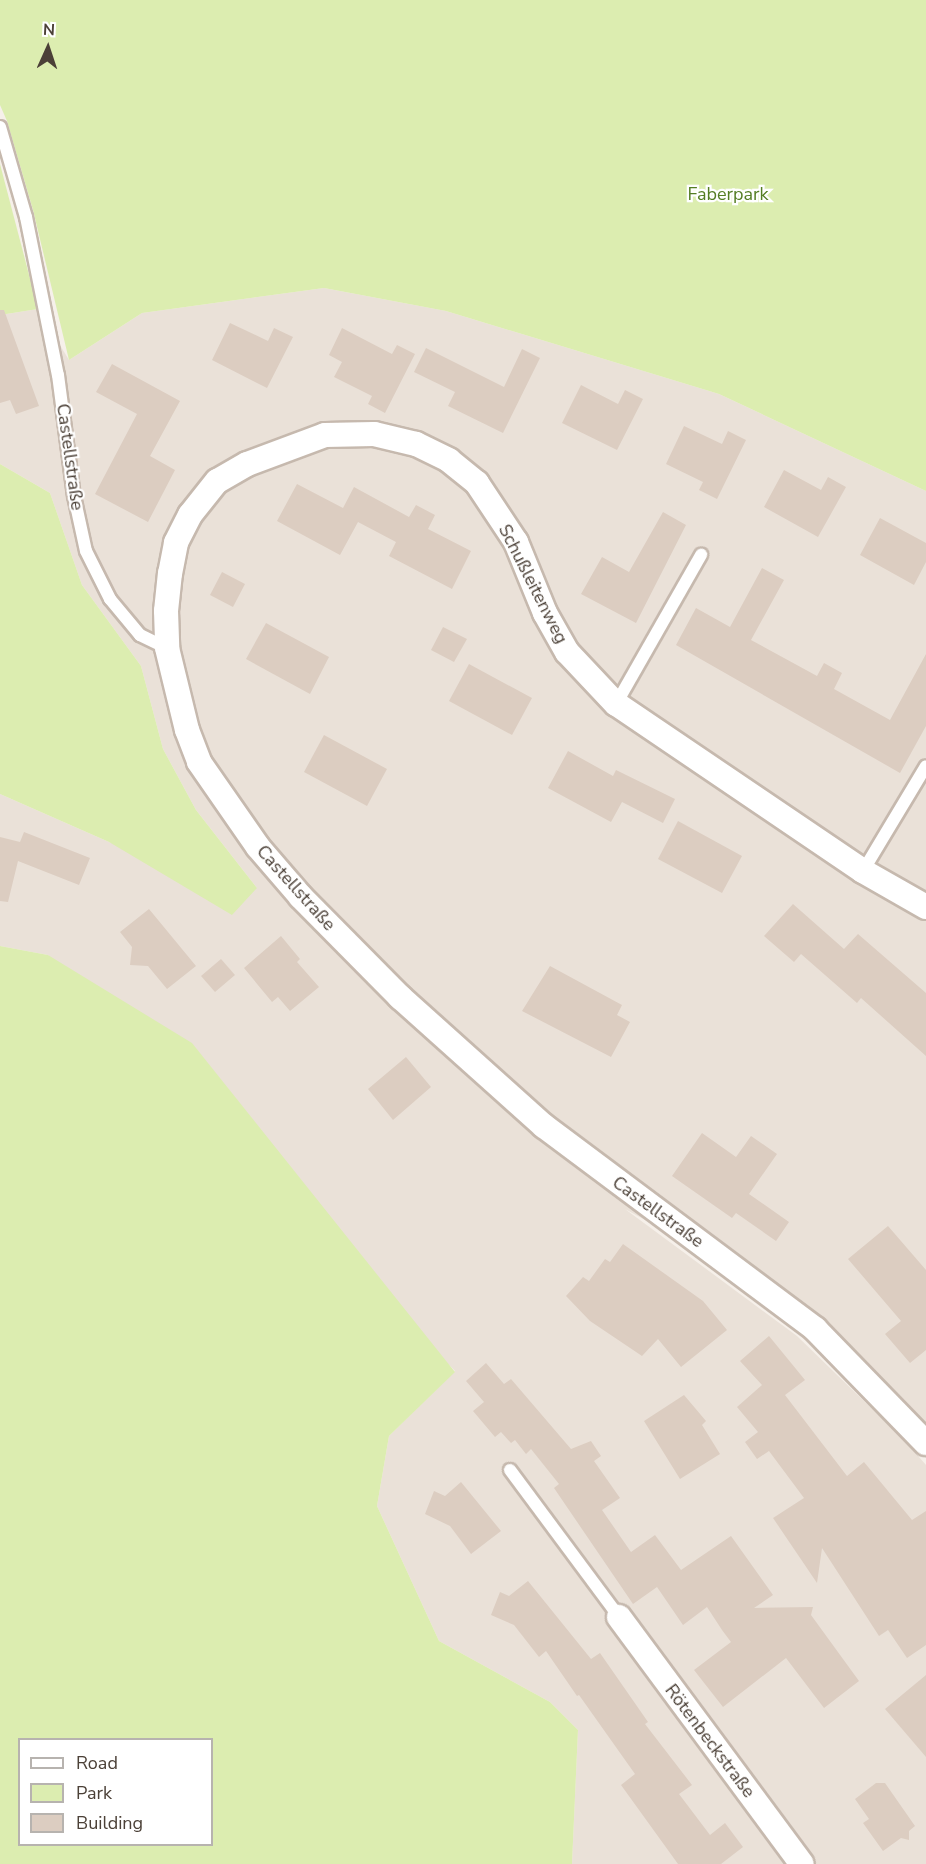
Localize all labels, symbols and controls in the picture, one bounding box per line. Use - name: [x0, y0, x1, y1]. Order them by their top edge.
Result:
- north arrow: [18, 18, 78, 78]
- text: N: [42, 19, 55, 41]
- park label: Faberpark: [687, 183, 769, 205]
- street label: Castellstraße: [52, 402, 88, 512]
- street label: Schußleitenweg: [494, 521, 572, 647]
- street label: Castellstraße: [252, 841, 340, 935]
- street label: Castellstraße: [608, 1172, 708, 1252]
- street label: Rötenbeckstraße: [660, 1680, 760, 1802]
- legend: [18, 1738, 213, 1846]
- text: Road: [76, 1751, 118, 1775]
- text: Park: [76, 1781, 112, 1805]
- text: Building: [76, 1811, 143, 1835]

